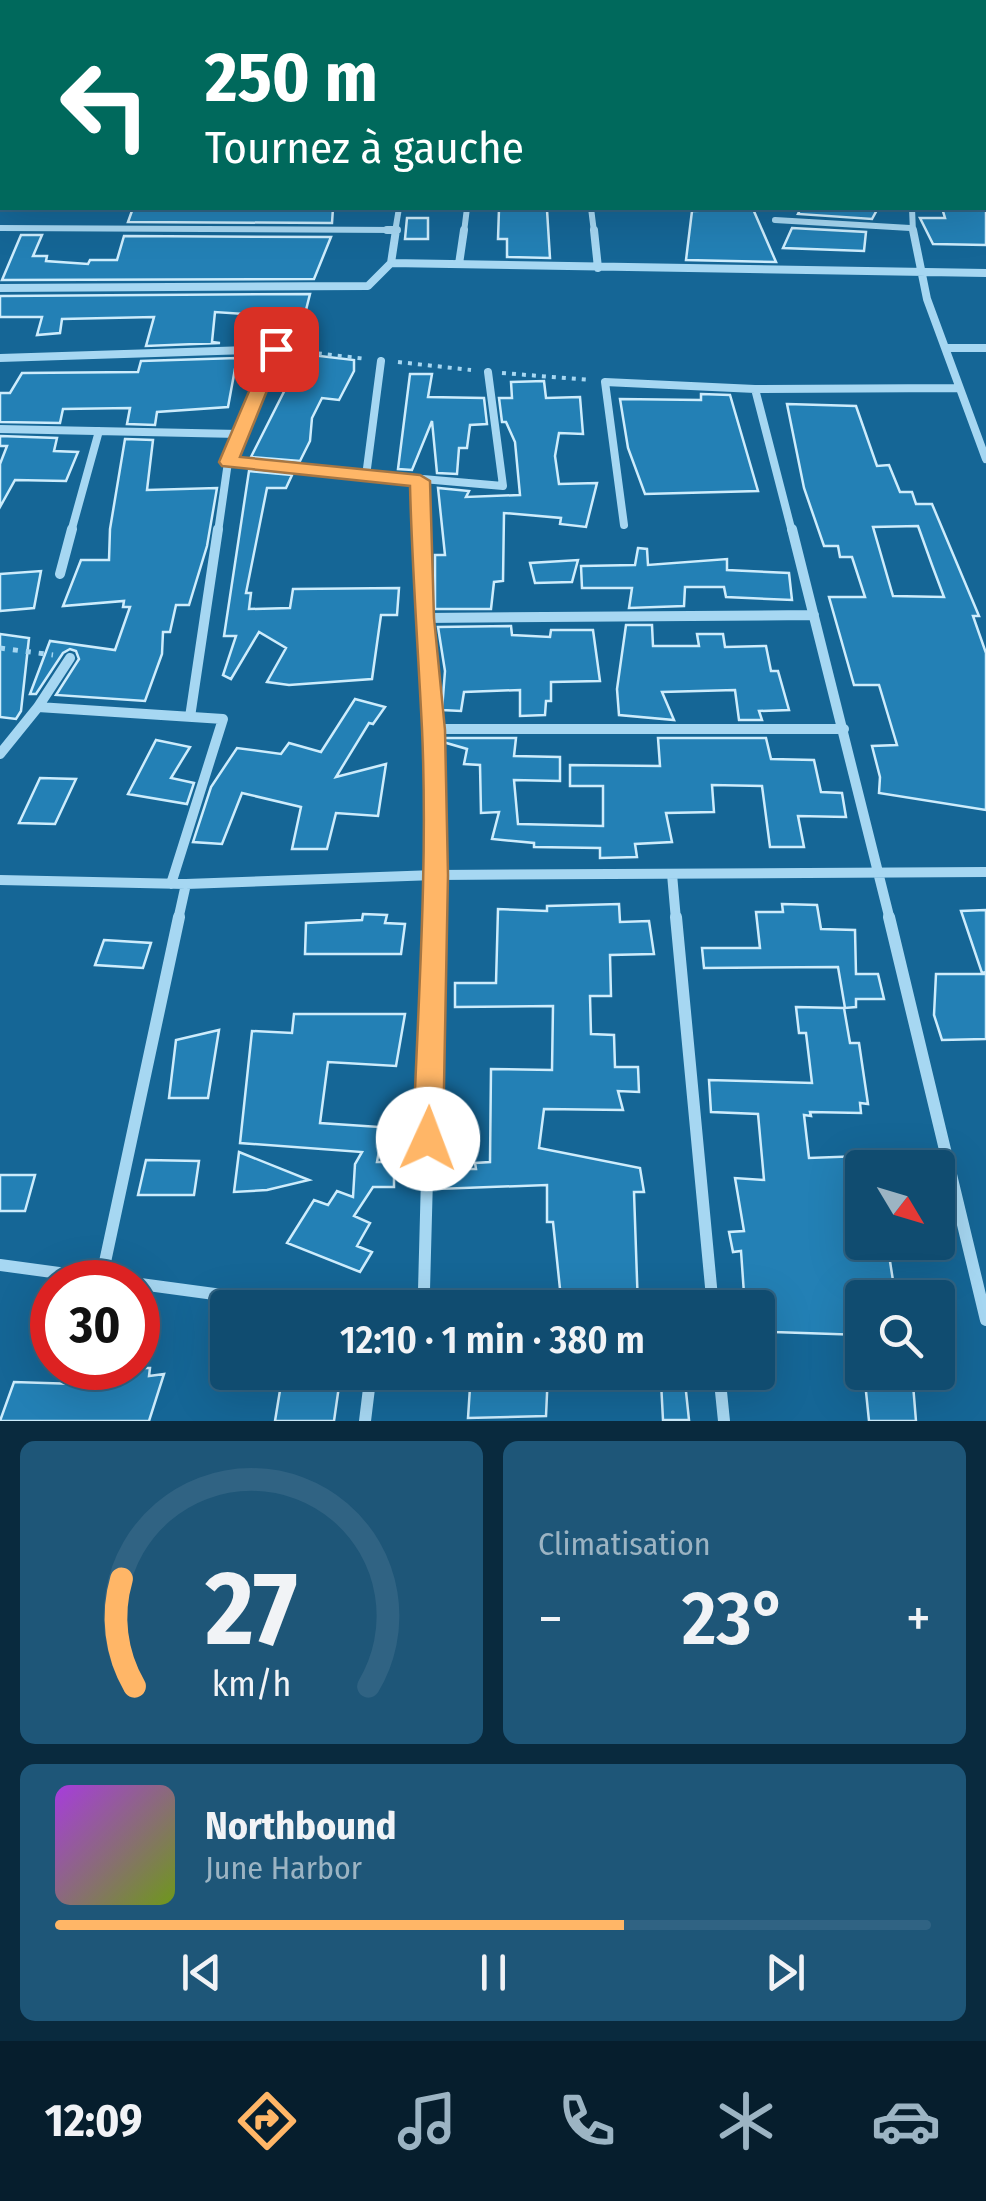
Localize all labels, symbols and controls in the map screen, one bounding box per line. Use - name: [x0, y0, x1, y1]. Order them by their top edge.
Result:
- text: 250 m: [205, 36, 378, 120]
- icon: left: [40, 40, 170, 170]
- text: Tournez à gauche: [205, 121, 524, 175]
- pin: [234, 307, 319, 392]
- icon: arrive: [249, 322, 304, 377]
- position arrow: [376, 1087, 480, 1191]
- north arrow: [845, 1150, 955, 1260]
- map controls: [845, 1150, 955, 1390]
- speed limit sign: 30: [30, 1260, 160, 1390]
- button: search: [845, 1280, 955, 1390]
- text: 12:10 · 1 min · 380 m: [340, 1317, 645, 1363]
- text: Climatisation: [538, 1525, 711, 1563]
- text: 27: [205, 1547, 297, 1672]
- text: 23°: [682, 1574, 787, 1664]
- text: −: [538, 1586, 563, 1652]
- text: +: [906, 1586, 931, 1652]
- text: km/h: [212, 1663, 291, 1705]
- text: Northbound: [205, 1803, 397, 1849]
- text: June Harbor: [205, 1849, 362, 1887]
- icon: previous: [174, 1945, 229, 2000]
- icon: pause: [466, 1945, 521, 2000]
- icon: next: [758, 1945, 813, 2000]
- icon: directions: [232, 2086, 302, 2156]
- icon: music: [392, 2086, 462, 2156]
- icon: phone: [552, 2086, 622, 2156]
- icon: climate: [711, 2086, 781, 2156]
- icon: car: [871, 2086, 941, 2156]
- text: 12:09: [45, 2094, 143, 2148]

